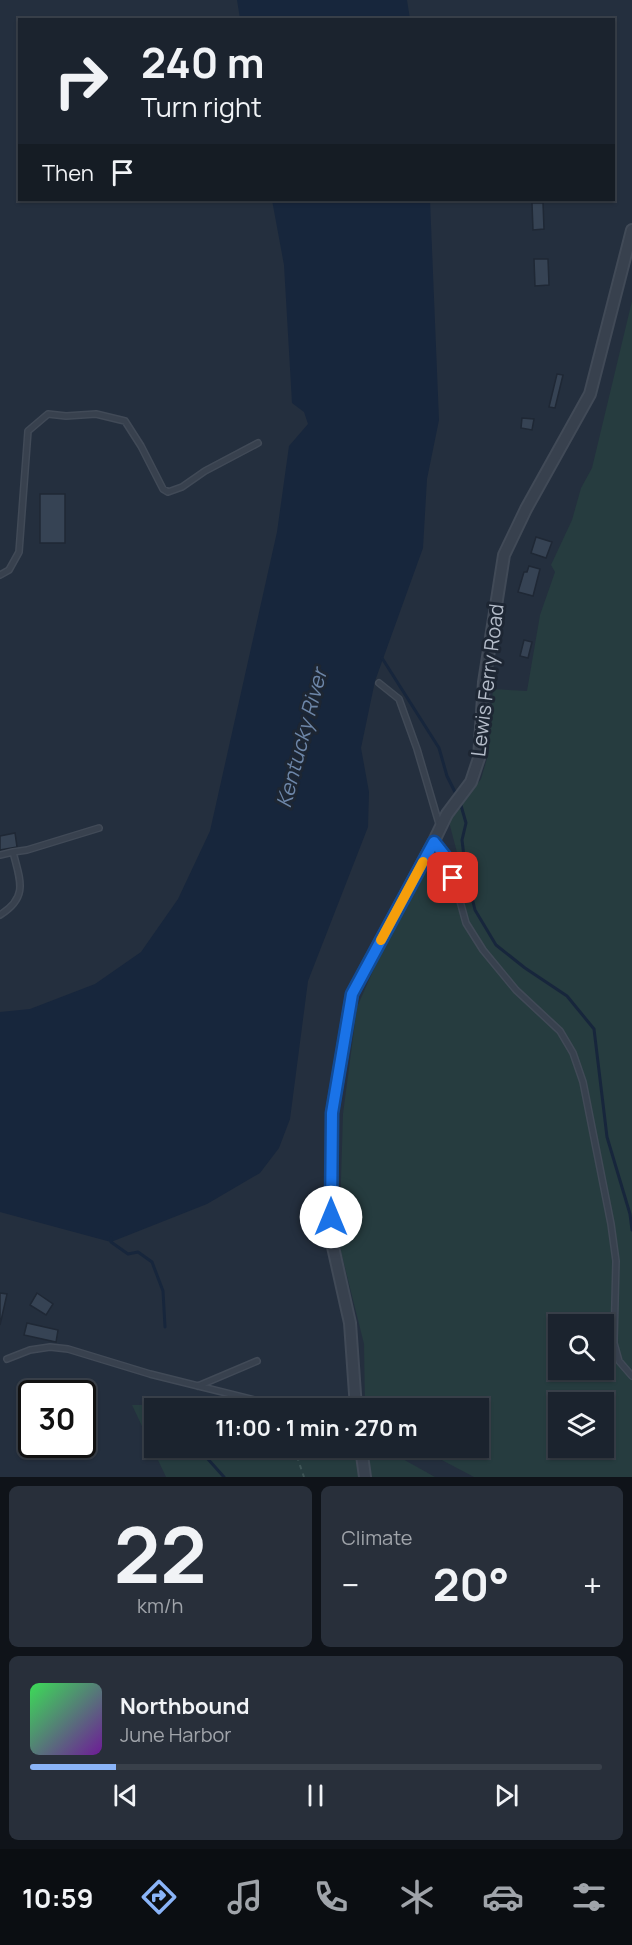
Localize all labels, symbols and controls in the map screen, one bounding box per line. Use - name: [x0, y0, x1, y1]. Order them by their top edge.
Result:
- text: 240 m: [141, 33, 265, 91]
- icon: right: [42, 42, 120, 120]
- text: Turn right: [141, 88, 262, 125]
- icon: arrive: [106, 156, 139, 189]
- text: Then: [42, 158, 94, 188]
- street label: Lewis Ferry Road: [464, 602, 510, 758]
- water label: Kentucky River: [269, 663, 334, 810]
- pin: [427, 852, 478, 903]
- icon: arrive: [436, 861, 469, 894]
- position arrow: [299, 1185, 363, 1249]
- map controls: [548, 1314, 614, 1458]
- button: search: [548, 1314, 614, 1380]
- speed limit sign: 30: [18, 1380, 96, 1458]
- button: layers: [548, 1392, 614, 1458]
- text: 11:00 · 1 min · 270 m: [215, 1413, 418, 1443]
- text: 22: [114, 1500, 207, 1606]
- text: Climate: [342, 1524, 413, 1551]
- text: 20°: [433, 1553, 509, 1615]
- text: −: [342, 1562, 359, 1607]
- text: +: [583, 1562, 602, 1607]
- text: km/h: [137, 1592, 184, 1619]
- text: Northbound: [120, 1691, 250, 1721]
- text: June Harbor: [120, 1721, 232, 1748]
- icon: previous: [109, 1779, 142, 1812]
- icon: pause: [299, 1779, 332, 1812]
- icon: next: [490, 1779, 523, 1812]
- icon: directions: [138, 1876, 180, 1918]
- icon: music: [224, 1876, 266, 1918]
- icon: phone: [310, 1876, 352, 1918]
- icon: climate: [396, 1876, 438, 1918]
- icon: car: [482, 1876, 524, 1918]
- icon: filters: [568, 1876, 610, 1918]
- text: 10:59: [22, 1879, 93, 1916]

